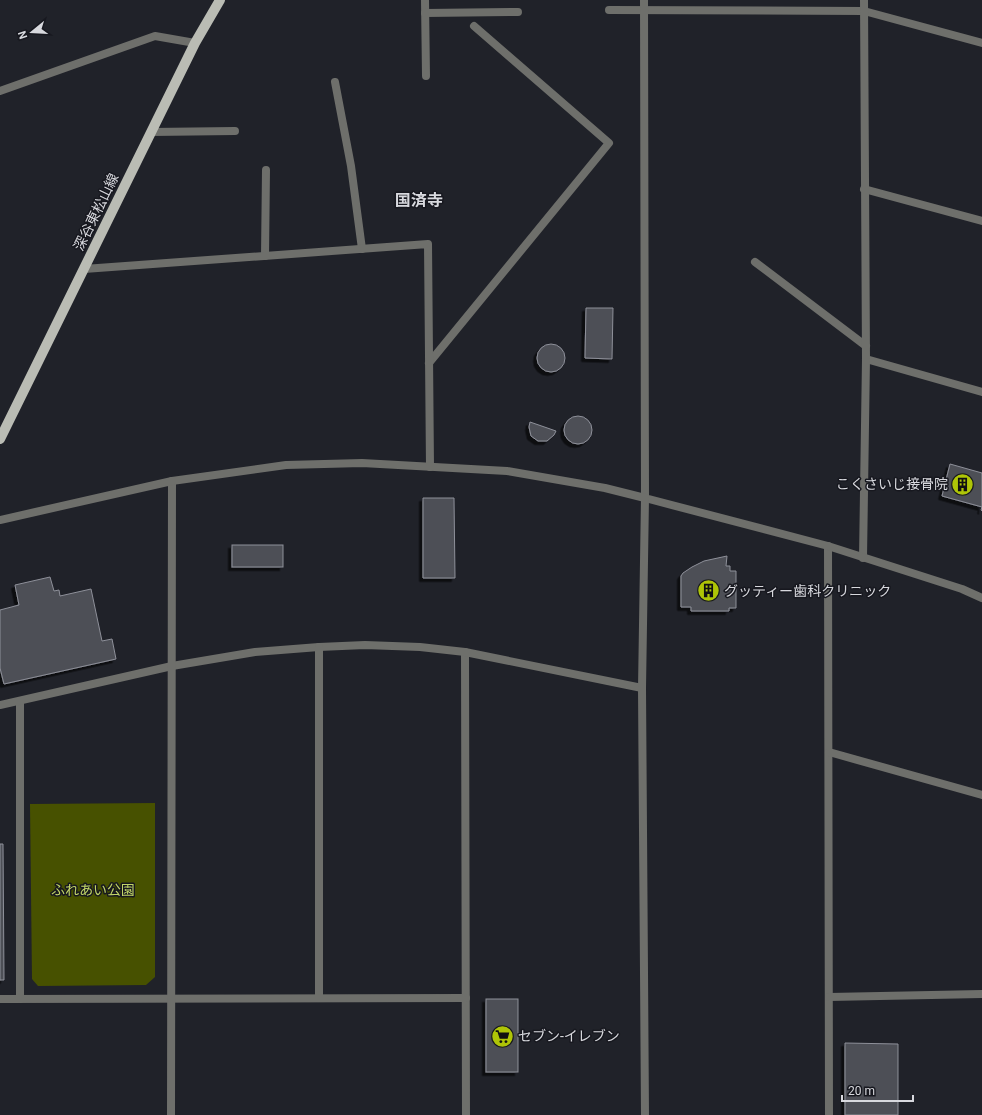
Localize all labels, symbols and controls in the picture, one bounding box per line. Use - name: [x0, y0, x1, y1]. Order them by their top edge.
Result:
- north arrow: [12, 12, 52, 52]
- text: N: [16, 29, 30, 41]
- street label: 深谷東松山線: [70, 171, 122, 253]
- district label: 国済寺: [395, 191, 443, 210]
- building icon: こくさいじ接骨院: [950, 471, 976, 497]
- place label: こくさいじ接骨院: [836, 476, 948, 492]
- building icon: グッティー歯科クリニック: [696, 578, 722, 604]
- place label: グッティー歯科クリニック: [724, 583, 891, 599]
- park label: ふれあい公園: [51, 882, 135, 898]
- supermarket icon: セブン-イレブン: [489, 1023, 515, 1049]
- place label: セブン-イレブン: [518, 1028, 620, 1044]
- scale bar: [842, 1077, 913, 1103]
- text: 20 m: [848, 1084, 875, 1098]

